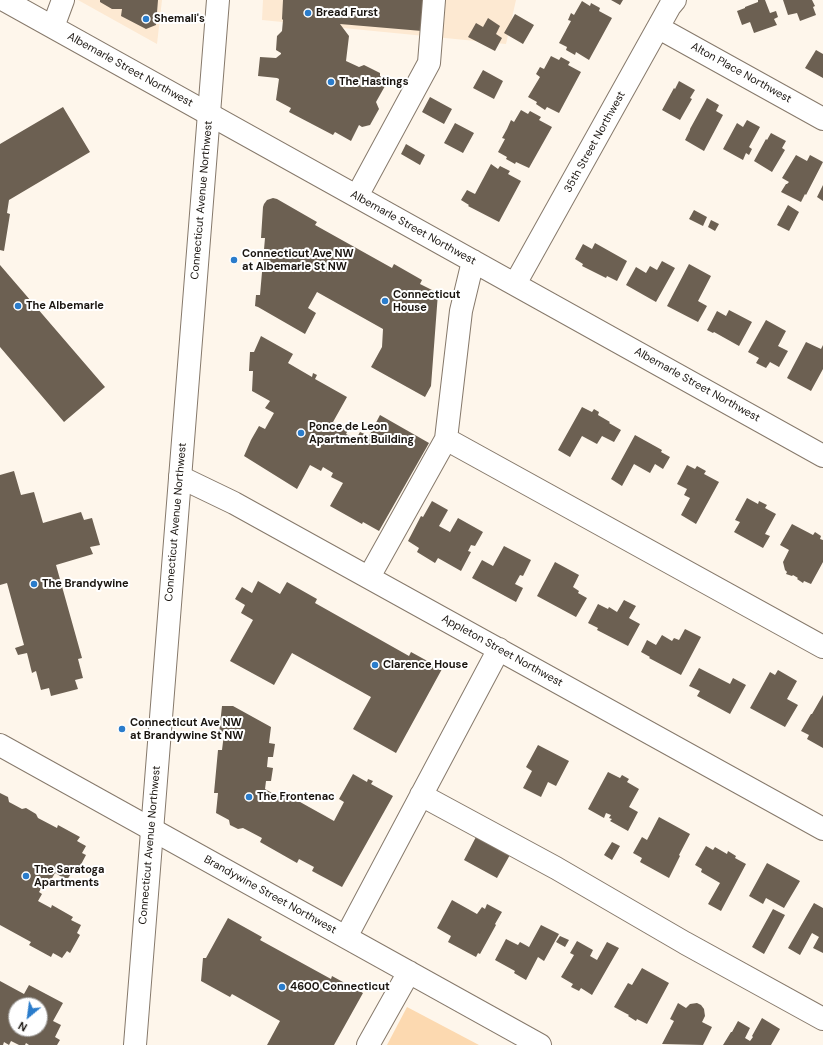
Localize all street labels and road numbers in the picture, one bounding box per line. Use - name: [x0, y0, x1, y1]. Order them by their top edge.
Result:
- street label: Albemarle Street Northwest: [65, 30, 195, 110]
- street label: Alton Place Northwest: [688, 40, 794, 106]
- street label: 35th Street Northwest: [562, 89, 628, 195]
- street label: Connecticut Avenue Northwest: [188, 120, 216, 280]
- street label: Albemarle Street Northwest: [348, 188, 478, 268]
- street label: Albemarle Street Northwest: [632, 345, 762, 425]
- street label: Connecticut Avenue Northwest: [162, 442, 190, 602]
- street label: Appleton Street Northwest: [439, 612, 565, 690]
- street label: Connecticut Avenue Northwest: [136, 765, 164, 925]
- street label: Brandywine Street Northwest: [201, 853, 339, 937]

